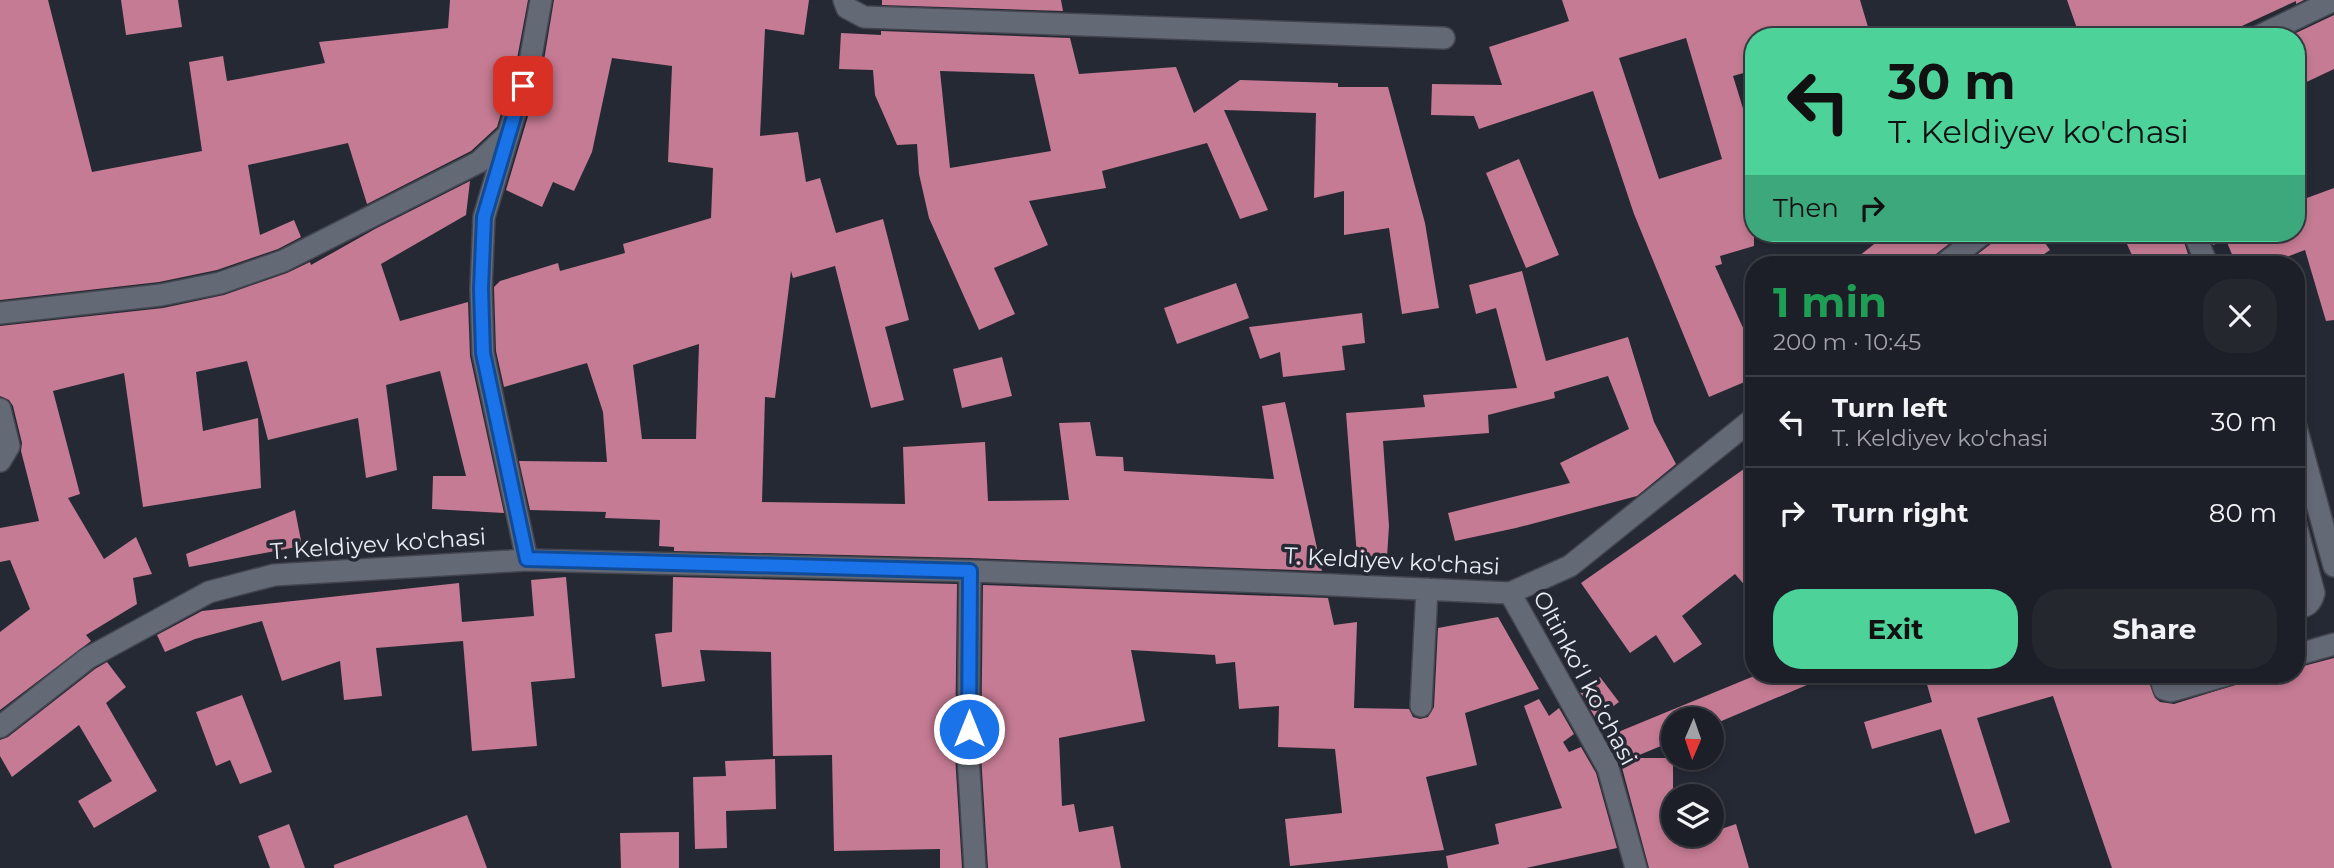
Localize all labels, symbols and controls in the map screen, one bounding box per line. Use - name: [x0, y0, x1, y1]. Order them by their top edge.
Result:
- text: 30 m: [1888, 52, 2016, 111]
- pin: [493, 56, 553, 116]
- icon: left: [1773, 56, 1864, 147]
- icon: arrive: [504, 67, 542, 105]
- text: T. Keldiyev ko'chasi: [1888, 112, 2189, 151]
- icon: right: [1853, 189, 1891, 227]
- text: Then: [1773, 192, 1839, 224]
- text: 1 min: [1773, 276, 1887, 328]
- button: close: [2203, 279, 2277, 353]
- text: 200 m · 10:45: [1773, 328, 1921, 356]
- text: Turn left: [1832, 392, 1948, 424]
- icon: left: [1773, 403, 1811, 441]
- text: 30 m: [2211, 406, 2277, 438]
- text: T. Keldiyev ko'chasi: [1832, 424, 2048, 452]
- icon: right: [1773, 494, 1811, 532]
- text: Turn right: [1832, 497, 1968, 529]
- text: 80 m: [2209, 497, 2277, 529]
- street label: T. Keldiyev ko'chasi: [269, 522, 487, 566]
- street label: T. Keldiyev ko'chasi: [1283, 541, 1501, 581]
- street label: Oltinkoʻl koʻchasi: [1527, 586, 1643, 770]
- button: Exit: [1773, 589, 2018, 669]
- button: Share: [2032, 589, 2277, 669]
- position arrow: [932, 692, 1006, 766]
- north arrow: [1661, 707, 1724, 770]
- map controls: [1661, 707, 1724, 847]
- button: layers: [1661, 784, 1724, 847]

